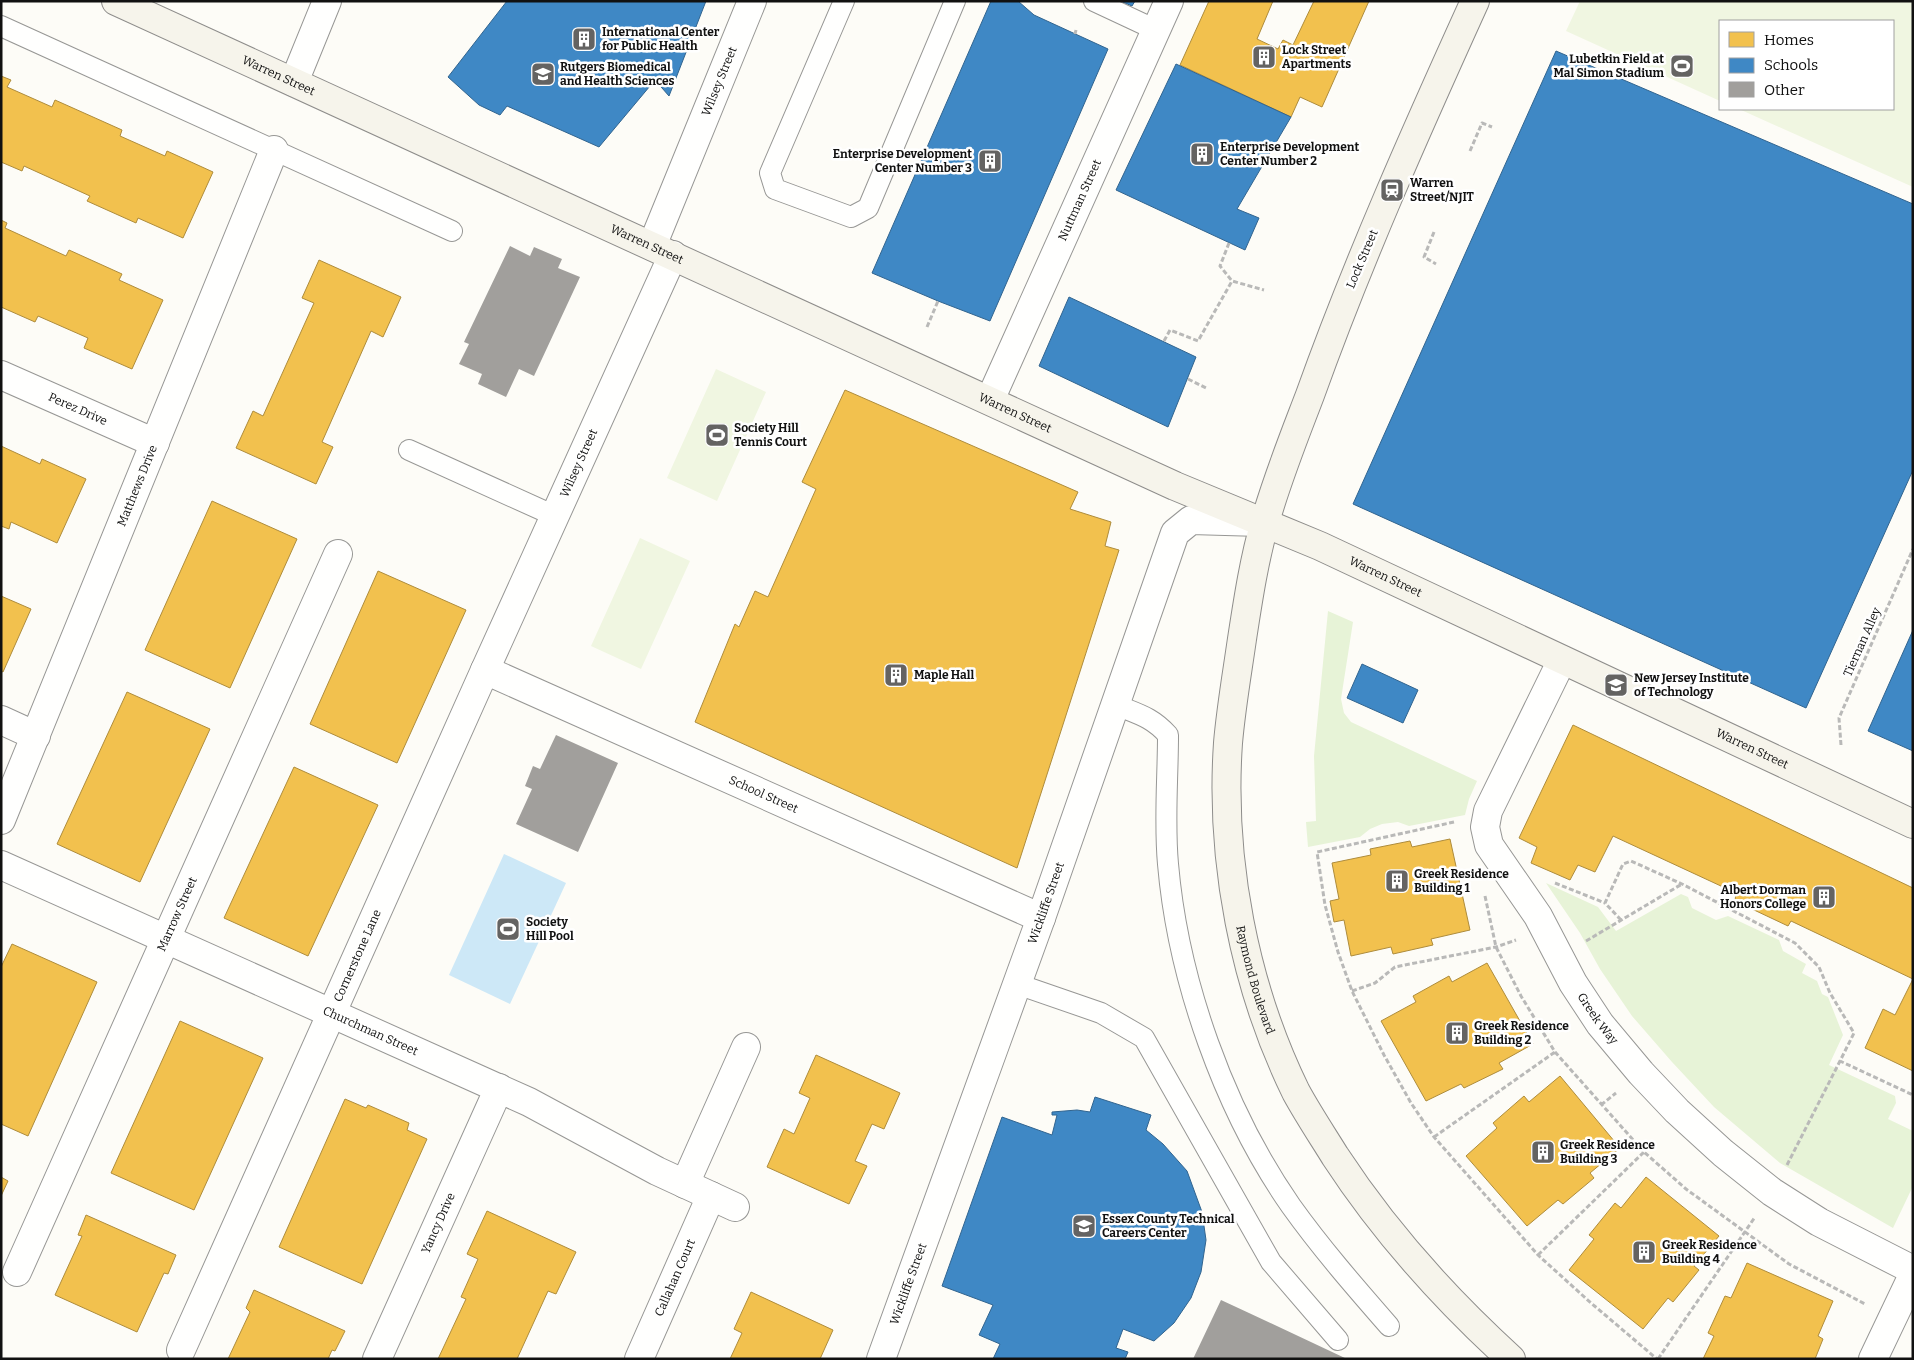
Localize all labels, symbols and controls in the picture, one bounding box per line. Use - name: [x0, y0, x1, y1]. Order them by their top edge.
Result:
- legend: [1719, 20, 1894, 110]
- place label: International Center for Public Health: [602, 25, 720, 53]
- building icon: International Center for Public Health: [571, 26, 597, 52]
- text: Homes: [1764, 31, 1814, 49]
- place label: Lock Street Apartments: [1282, 43, 1351, 71]
- street label: Wilsey Street: [699, 44, 740, 118]
- building icon: Lock Street Apartments: [1251, 44, 1277, 70]
- place label: Lubetkin Field at Mal Simon Stadium: [1553, 52, 1665, 80]
- street label: Warren Street: [240, 53, 318, 99]
- sports icon: Lubetkin Field at Mal Simon Stadium: [1669, 53, 1695, 79]
- text: Schools: [1764, 56, 1818, 74]
- place label: Rutgers Biomedical and Health Sciences: [560, 60, 675, 88]
- school or university icon: Rutgers Biomedical and Health Sciences: [530, 61, 556, 87]
- text: Other: [1764, 81, 1805, 99]
- place label: Enterprise Development Center Number 2: [1220, 140, 1360, 168]
- building icon: Enterprise Development Center Number 2: [1189, 141, 1215, 167]
- place label: Enterprise Development Center Number 3: [833, 147, 972, 175]
- building icon: Enterprise Development Center Number 3: [977, 148, 1003, 174]
- street label: Nuttman Street: [1055, 157, 1104, 243]
- place label: Warren Street/NJIT: [1410, 176, 1475, 204]
- station icon: Warren Street/NJIT: [1379, 177, 1405, 203]
- street label: Warren Street: [608, 221, 686, 267]
- street label: Lock Street: [1343, 227, 1381, 290]
- street label: Perez Drive: [46, 390, 109, 428]
- street label: Warren Street: [977, 390, 1054, 436]
- place label: Society Hill Tennis Court: [734, 421, 807, 449]
- sports icon: Society Hill Tennis Court: [704, 422, 730, 448]
- street label: Wilsey Street: [557, 426, 601, 499]
- street label: Matthews Drive: [114, 443, 160, 528]
- street label: Warren Street: [1347, 554, 1425, 600]
- street label: Tiernan Alley: [1841, 605, 1884, 679]
- building icon: Maple Hall: [883, 662, 909, 688]
- place label: Maple Hall: [914, 668, 975, 682]
- place label: New Jersey Institute of Technology: [1634, 671, 1749, 699]
- school or university icon: New Jersey Institute of Technology: [1603, 672, 1629, 698]
- street label: Warren Street: [1714, 726, 1791, 772]
- street label: School Street: [727, 773, 801, 816]
- street label: Wickliffe Street: [1025, 860, 1067, 946]
- place label: Greek Residence Building 1: [1414, 867, 1509, 895]
- building icon: Greek Residence Building 1: [1384, 868, 1410, 894]
- street label: Marrow Street: [154, 874, 200, 953]
- place label: Albert Dorman Honors College: [1720, 883, 1806, 911]
- building icon: Albert Dorman Honors College: [1811, 884, 1837, 910]
- street label: Cornerstone Lane: [331, 907, 384, 1004]
- place label: Society Hill Pool: [526, 915, 574, 943]
- sports icon: Society Hill Pool: [495, 916, 521, 942]
- street label: Raymond Boulevard: [1233, 924, 1277, 1036]
- street label: Greek Way: [1574, 990, 1621, 1048]
- street label: Churchman Street: [321, 1003, 421, 1059]
- place label: Greek Residence Building 2: [1474, 1019, 1569, 1047]
- building icon: Greek Residence Building 2: [1444, 1020, 1470, 1046]
- place label: Greek Residence Building 3: [1560, 1138, 1655, 1166]
- building icon: Greek Residence Building 3: [1530, 1139, 1556, 1165]
- street label: Yancy Drive: [418, 1191, 458, 1256]
- place label: Essex County Technical Careers Center: [1102, 1212, 1235, 1240]
- school or university icon: Essex County Technical Careers Center: [1071, 1213, 1097, 1239]
- street label: Callahan Court: [652, 1236, 698, 1318]
- place label: Greek Residence Building 4: [1662, 1238, 1757, 1266]
- building icon: Greek Residence Building 4: [1631, 1239, 1657, 1265]
- street label: Wickliffe Street: [887, 1240, 930, 1327]

